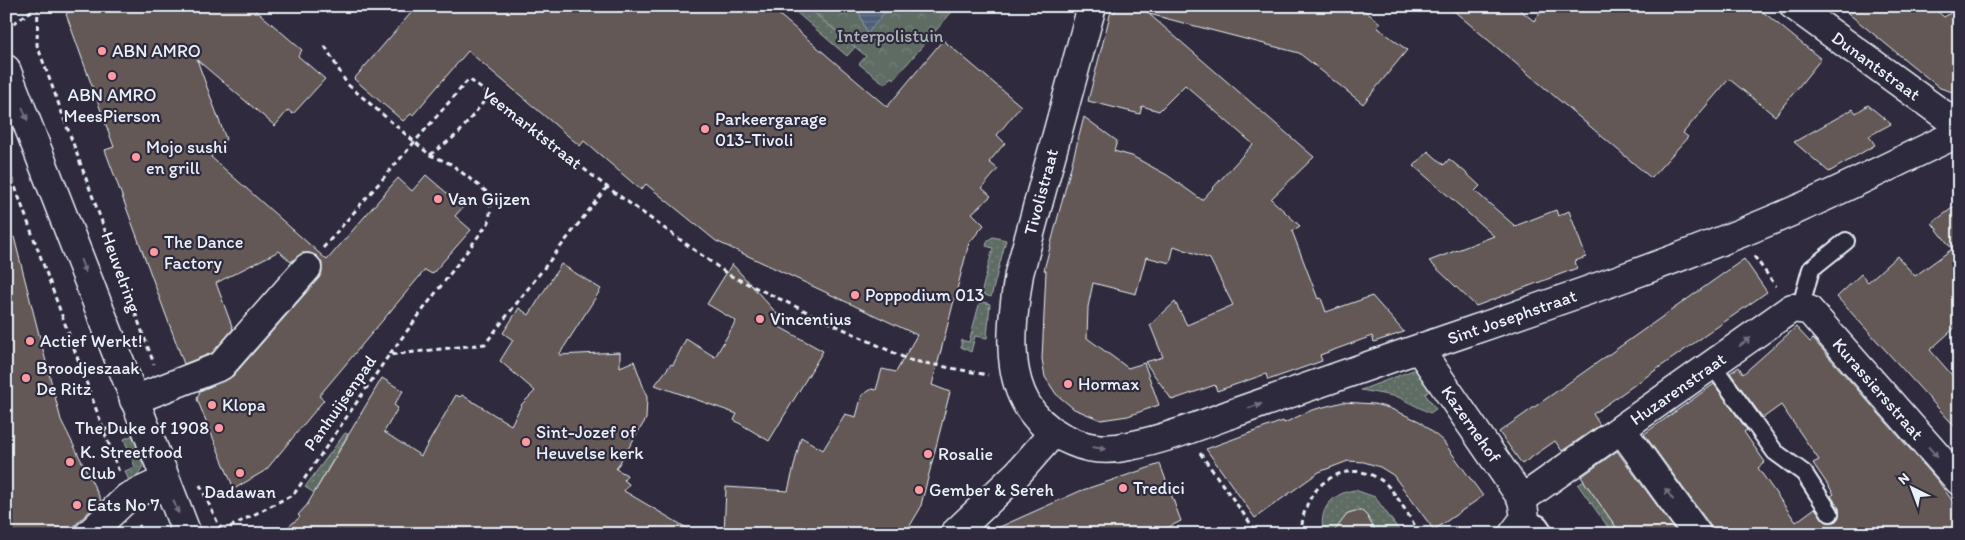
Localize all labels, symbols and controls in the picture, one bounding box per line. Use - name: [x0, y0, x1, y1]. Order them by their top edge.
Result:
- park label: Interpolistuin: [837, 25, 944, 47]
- street label: Dunantstraat: [1827, 26, 1925, 106]
- place label: ABN AMRO: [112, 40, 201, 62]
- marker: ABN AMRO: [96, 45, 108, 57]
- marker: ABN AMRO MeesPierson: [106, 70, 118, 82]
- street label: Veemarktstraat: [477, 82, 587, 174]
- place label: ABN AMRO MeesPierson: [64, 84, 160, 127]
- one-way arrow: [21, 107, 29, 122]
- place label: Parkeergarage 013-Tivoli: [715, 108, 827, 151]
- marker: Parkeergarage 013-Tivoli: [699, 123, 711, 135]
- place label: Mojo sushi en grill: [146, 136, 227, 179]
- street label: Tivolistraat: [1019, 146, 1063, 238]
- marker: Mojo sushi en grill: [130, 151, 142, 163]
- place label: Van Gijzen: [448, 188, 530, 210]
- marker: Van Gijzen: [432, 193, 444, 205]
- street label: Heuvelring: [96, 229, 146, 316]
- place label: The Dance Factory: [164, 231, 243, 274]
- marker: The Dance Factory: [148, 246, 160, 258]
- one-way arrow: [79, 259, 87, 274]
- place label: Poppodium 013: [865, 284, 984, 306]
- street label: Sint Josephstraat: [1444, 285, 1580, 349]
- marker: Poppodium 013: [849, 289, 861, 301]
- place label: Vincentius: [770, 308, 852, 330]
- marker: Vincentius: [754, 313, 766, 325]
- place label: Actief Werkt!: [40, 330, 142, 352]
- street label: Kurassiersstraat: [1828, 333, 1929, 445]
- marker: Actief Werkt!: [24, 335, 36, 347]
- one-way arrow: [1738, 337, 1752, 347]
- street label: Huzarenstraat: [1626, 348, 1730, 430]
- street label: Panhuijsenpad: [299, 351, 381, 455]
- place label: Broodjeszaak De Ritz: [36, 357, 140, 400]
- marker: Broodjeszaak De Ritz: [20, 372, 32, 384]
- place label: Hormax: [1078, 373, 1139, 395]
- marker: Hormax: [1062, 378, 1074, 390]
- street label: Kazernehof: [1436, 381, 1506, 467]
- place label: Klopa: [222, 394, 266, 416]
- marker: Klopa: [206, 399, 218, 411]
- one-way arrow: [1248, 402, 1263, 410]
- place label: The Duke of 1908: [75, 417, 209, 439]
- place label: Sint-Jozef of Heuvelse kerk: [536, 421, 644, 464]
- marker: The Duke of 1908: [213, 422, 225, 434]
- marker: Sint-Jozef of Heuvelse kerk: [520, 436, 532, 448]
- place label: K. Streetfood Club: [80, 441, 183, 484]
- place label: Rosalie: [938, 443, 993, 465]
- one-way arrow: [1092, 444, 1108, 452]
- one-way arrow: [1928, 446, 1939, 459]
- marker: Rosalie: [922, 448, 934, 460]
- marker: K. Streetfood Club: [64, 456, 76, 468]
- north arrow: [1888, 462, 1938, 512]
- marker: Dadawan: [234, 467, 246, 479]
- text: N: [1894, 469, 1913, 488]
- place label: Tredici: [1133, 477, 1185, 499]
- place label: Gember & Sereh: [929, 479, 1054, 501]
- place label: Dadawan: [204, 481, 276, 503]
- marker: Tredici: [1117, 482, 1129, 494]
- marker: Gember & Sereh: [913, 484, 925, 496]
- one-way arrow: [1664, 487, 1674, 501]
- place label: Eats No 7: [87, 494, 159, 516]
- marker: Eats No 7: [71, 499, 83, 511]
- one-way arrow: [172, 500, 180, 514]

